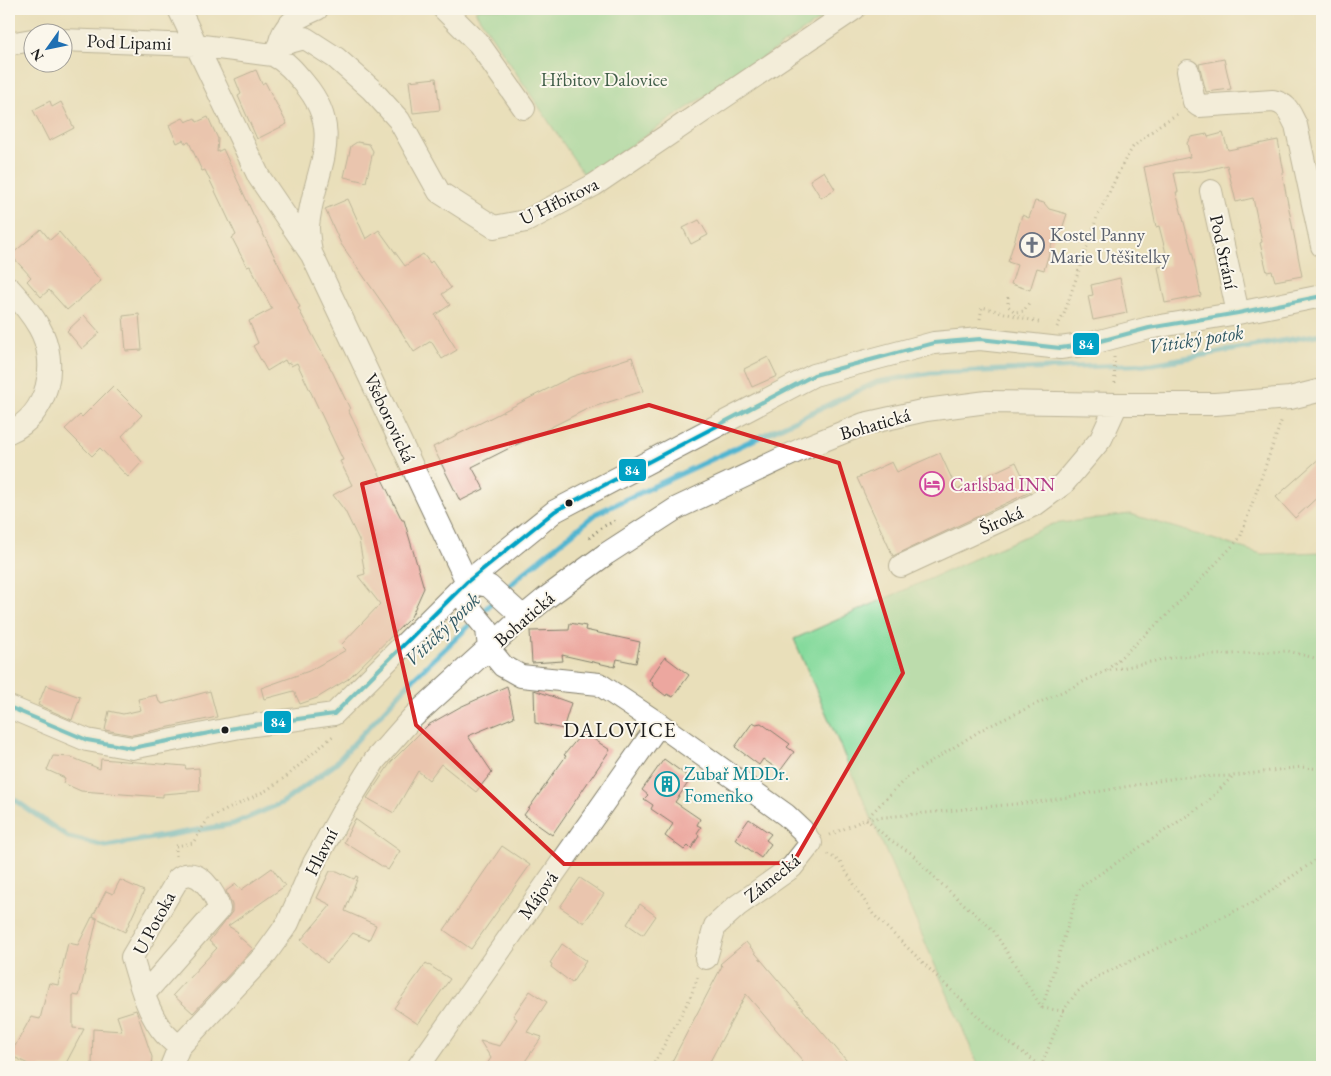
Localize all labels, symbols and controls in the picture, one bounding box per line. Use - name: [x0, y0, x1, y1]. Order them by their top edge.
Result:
- north arrow: [22, 22, 72, 72]
- street label: Pod Lipami: [86, 28, 172, 56]
- text: N: [26, 45, 48, 65]
- park label: Hřbitov Dalovice: [541, 67, 667, 92]
- street label: U Hřbitova: [515, 171, 603, 231]
- street label: Pod Strání: [1204, 212, 1244, 292]
- place label: Kostel Panny Marie Utěšitelky: [1050, 222, 1171, 269]
- church icon: Kostel Panny Marie Utěšitelky: [1019, 232, 1045, 258]
- water label: Vitický potok: [1147, 319, 1245, 359]
- line badge: 84: [1072, 332, 1100, 356]
- text: 84: [1079, 335, 1094, 353]
- street label: Všeborovická: [358, 369, 422, 467]
- street label: Bohatická: [837, 402, 914, 446]
- line badge: 84: [618, 458, 647, 482]
- text: 84: [625, 461, 640, 479]
- hotel icon: Carlsbad INN: [919, 471, 945, 497]
- place label: Carlsbad INN: [950, 472, 1055, 497]
- unlabelled marker: [564, 498, 574, 508]
- street label: Široká: [975, 499, 1027, 541]
- water label: Vitický potok: [398, 586, 486, 672]
- street label: Bohatická: [488, 586, 560, 652]
- line badge: 84: [263, 710, 292, 734]
- text: 84: [271, 713, 286, 731]
- district label: DALOVICE: [563, 716, 677, 743]
- unlabelled marker: [220, 725, 230, 735]
- place label: Zubař MDDr. Fomenko: [684, 761, 789, 808]
- building icon: Zubař MDDr. Fomenko: [654, 771, 680, 797]
- street label: Hlavní: [298, 824, 344, 880]
- street label: Zámecká: [739, 847, 806, 908]
- street label: Májová: [513, 866, 564, 924]
- street label: U Potoka: [127, 887, 181, 959]

